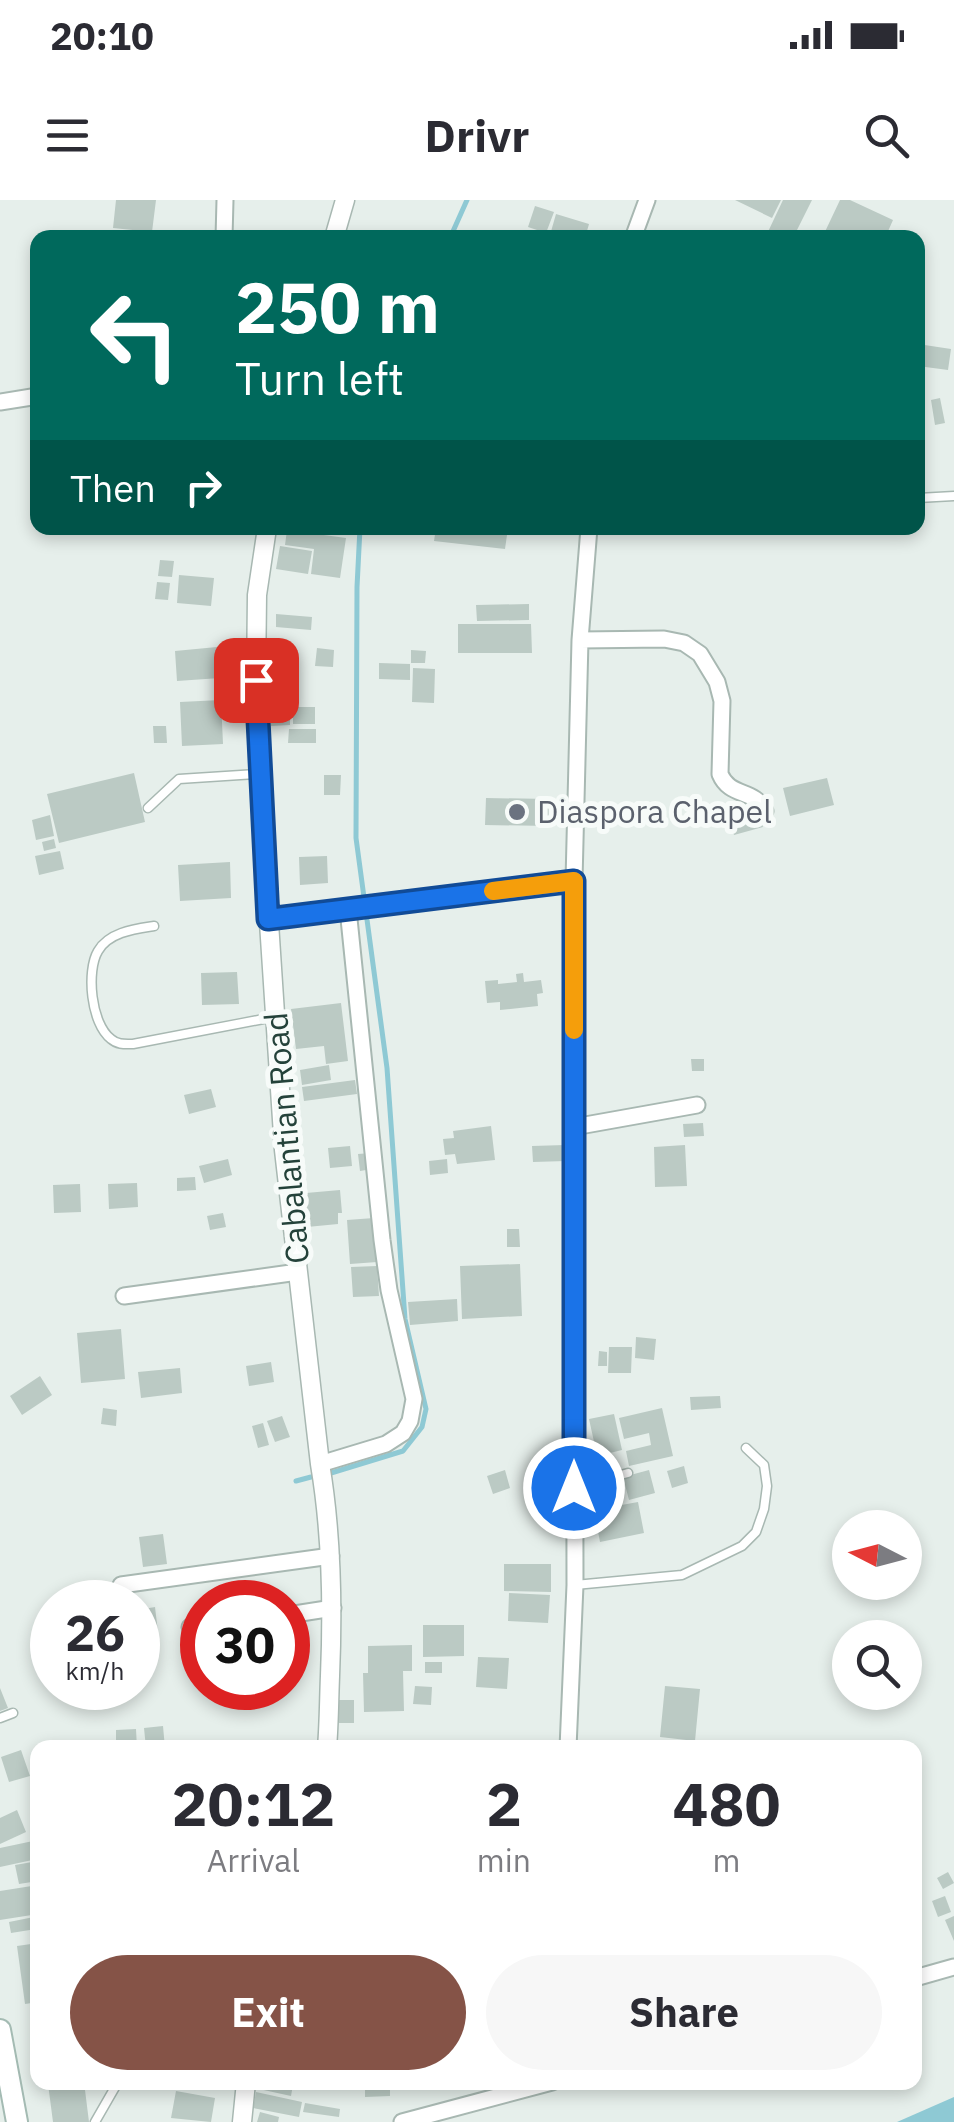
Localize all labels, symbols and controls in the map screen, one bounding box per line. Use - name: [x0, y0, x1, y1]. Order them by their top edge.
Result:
- text: 20:10: [50, 11, 154, 60]
- text: Drivr: [425, 106, 529, 164]
- icon: menu: [40, 108, 95, 163]
- icon: search: [859, 108, 914, 163]
- text: 250 m: [235, 261, 440, 352]
- icon: left: [70, 270, 200, 400]
- text: Turn left: [235, 349, 404, 407]
- icon: right: [176, 460, 231, 515]
- text: Then: [70, 463, 156, 512]
- pin: [214, 638, 299, 723]
- icon: arrive: [229, 653, 284, 708]
- place label: Diaspora Chapel: [537, 790, 772, 832]
- marker: Diaspora Chapel: [506, 801, 528, 823]
- street label: Cabalantian Road: [254, 1011, 318, 1266]
- position arrow: [522, 1436, 626, 1540]
- north arrow: [832, 1510, 922, 1600]
- map controls: [832, 1510, 922, 1710]
- speed limit sign: 30: [180, 1580, 310, 1710]
- text: 26: [65, 1600, 125, 1665]
- button: search: [832, 1620, 922, 1710]
- text: km/h: [66, 1654, 124, 1687]
- text: 20:12: [172, 1764, 335, 1843]
- text: 2: [486, 1764, 522, 1843]
- text: 480: [672, 1764, 780, 1843]
- text: Arrival: [207, 1839, 300, 1881]
- text: min: [477, 1839, 531, 1881]
- text: m: [713, 1839, 740, 1881]
- button: Exit: [70, 1955, 466, 2070]
- button: Share: [486, 1955, 882, 2070]

